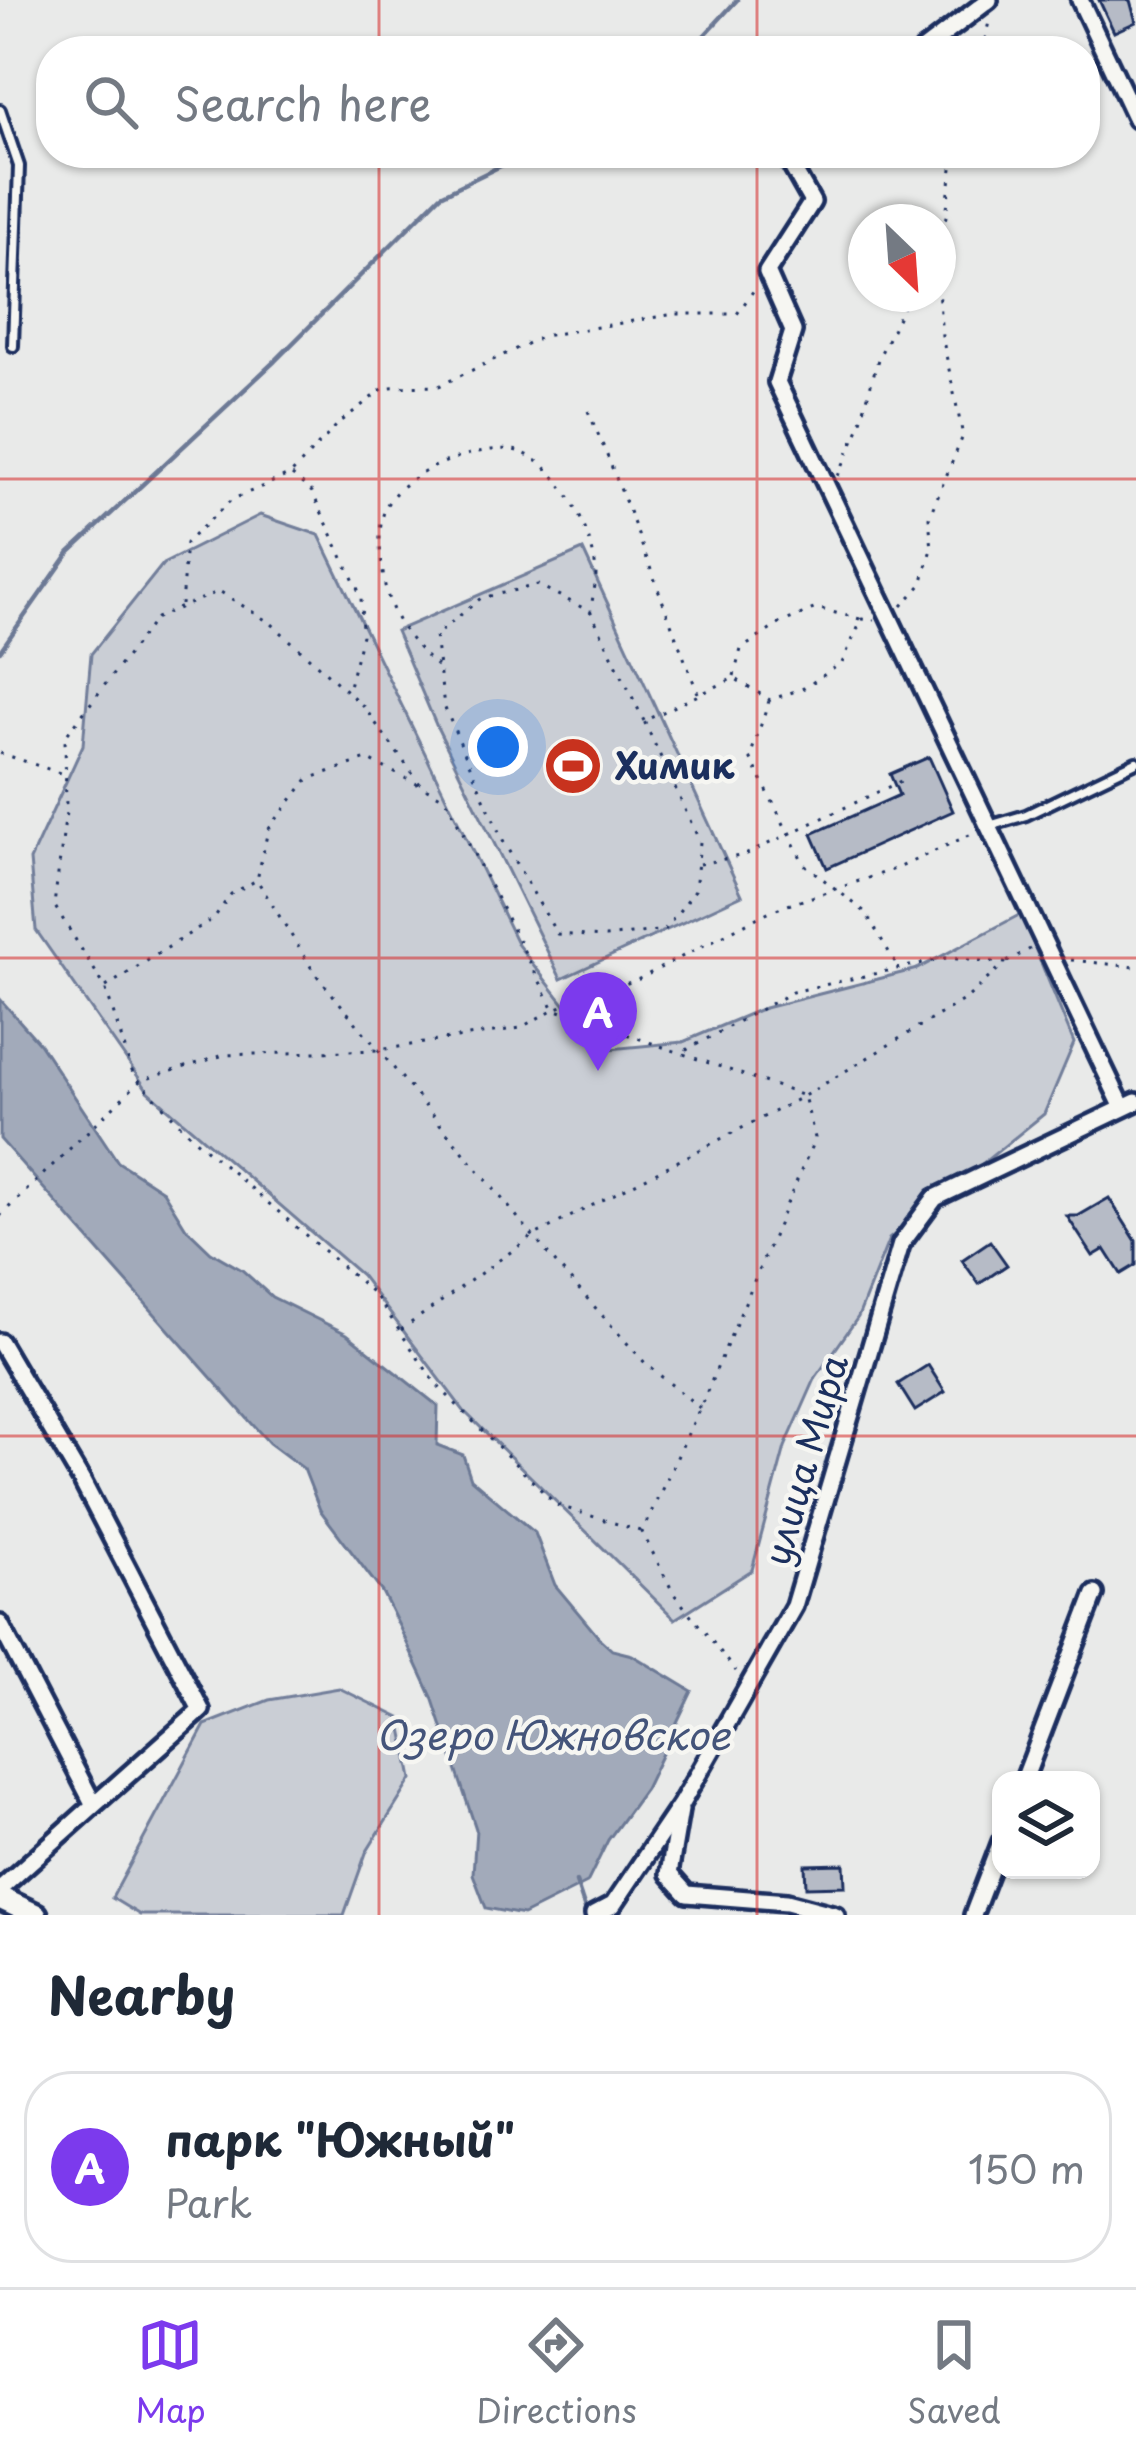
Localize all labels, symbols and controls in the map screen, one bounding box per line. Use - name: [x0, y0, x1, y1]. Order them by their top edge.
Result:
- search box: [36, 36, 1100, 168]
- text: Search here: [174, 68, 431, 136]
- icon: search: [78, 69, 144, 135]
- north arrow: [848, 204, 956, 312]
- your location: [468, 717, 528, 777]
- sports icon: Химик: [542, 735, 604, 797]
- place label: Химик: [615, 737, 736, 791]
- pin: A: [559, 972, 637, 1071]
- street label: улица Мира: [748, 1347, 860, 1571]
- water label: Озеро Южновское: [376, 1704, 732, 1763]
- map controls: [992, 1771, 1100, 1879]
- button: layers: [992, 1771, 1100, 1879]
- text: Nearby: [48, 1955, 235, 2032]
- text: парк "Южный": [165, 2104, 515, 2172]
- text: A: [75, 2138, 105, 2197]
- text: 150 m: [968, 2138, 1085, 2197]
- text: Park: [165, 2172, 252, 2231]
- tab: Map: [135, 2312, 206, 2434]
- tab: Directions: [476, 2312, 637, 2434]
- tab: Saved: [907, 2312, 1001, 2434]

